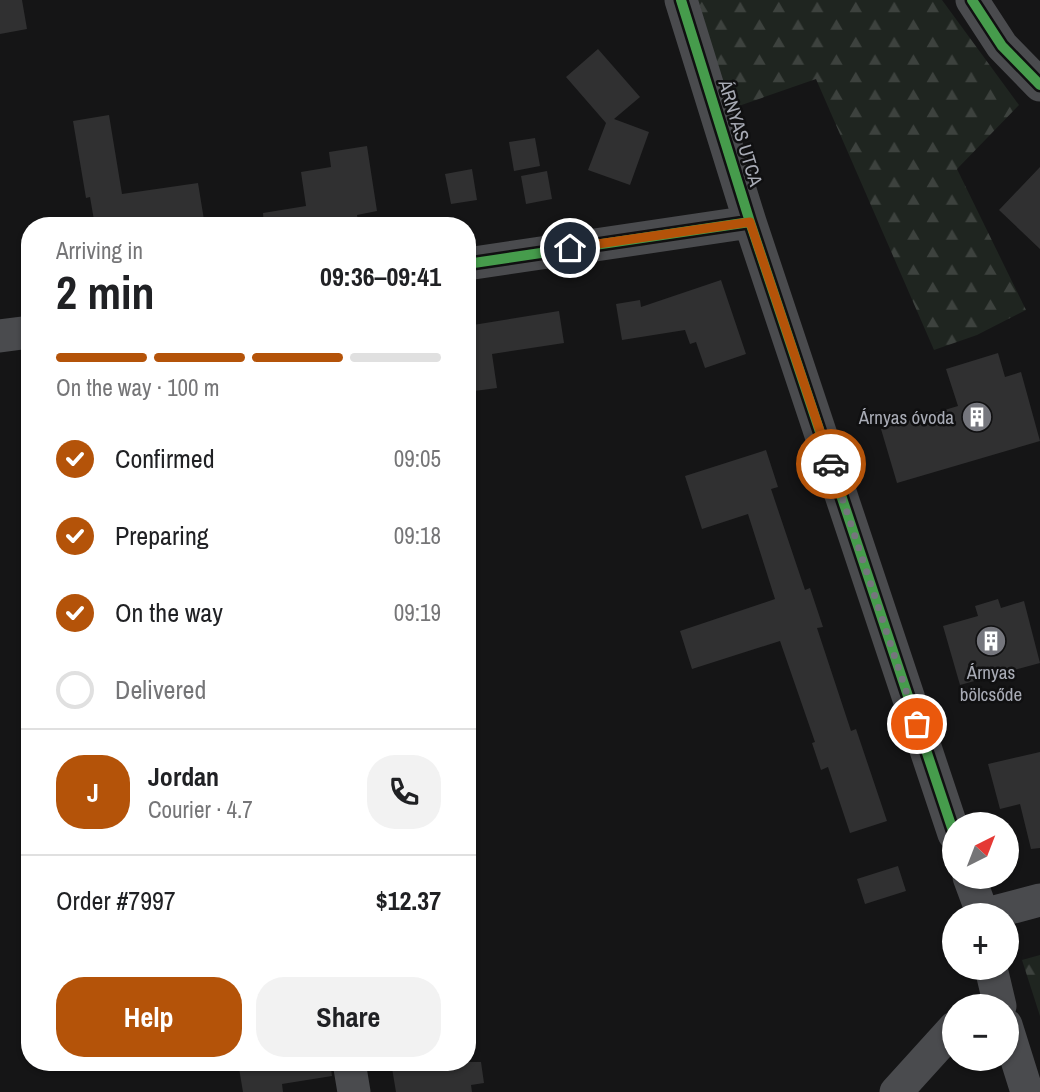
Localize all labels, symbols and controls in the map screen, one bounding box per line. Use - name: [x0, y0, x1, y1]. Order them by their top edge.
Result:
- street label: ÁRNYAS UTCA: [712, 76, 770, 190]
- pin: [540, 218, 600, 278]
- icon: home: [551, 229, 589, 267]
- text: Arriving in: [56, 235, 143, 266]
- text: 09:36–09:41: [320, 259, 441, 294]
- text: 2 min: [56, 261, 155, 323]
- text: On the way · 100 m: [56, 372, 220, 403]
- building icon: Árnyas óvoda: [960, 400, 994, 434]
- place label: Árnyas óvoda: [858, 404, 954, 430]
- courier: [796, 429, 866, 499]
- icon: check: [56, 440, 94, 478]
- text: Confirmed: [115, 441, 215, 476]
- text: 09:05: [394, 443, 441, 474]
- icon: car: [812, 445, 850, 483]
- icon: check: [56, 517, 94, 555]
- text: Preparing: [115, 518, 209, 553]
- text: 09:18: [394, 520, 441, 551]
- icon: check: [56, 594, 94, 632]
- text: On the way: [115, 595, 223, 630]
- text: 09:19: [394, 597, 441, 628]
- building icon: Árnyas bölcsőde: [974, 624, 1008, 658]
- place label: Árnyas bölcsőde: [960, 659, 1022, 707]
- text: Delivered: [115, 672, 206, 707]
- pin: [887, 694, 947, 754]
- icon: bag: [898, 705, 936, 743]
- button: phone: [367, 755, 441, 829]
- text: Jordan: [148, 759, 219, 794]
- text: J: [87, 775, 99, 810]
- text: Courier · 4.7: [148, 794, 253, 825]
- north arrow: [942, 812, 1018, 889]
- map controls: [942, 812, 1019, 1071]
- text: Order #7997: [56, 883, 176, 918]
- text: $12.37: [376, 883, 441, 918]
- button: +: [942, 903, 1019, 980]
- button: Help: [56, 977, 242, 1057]
- button: Share: [256, 977, 441, 1057]
- button: −: [942, 994, 1019, 1071]

